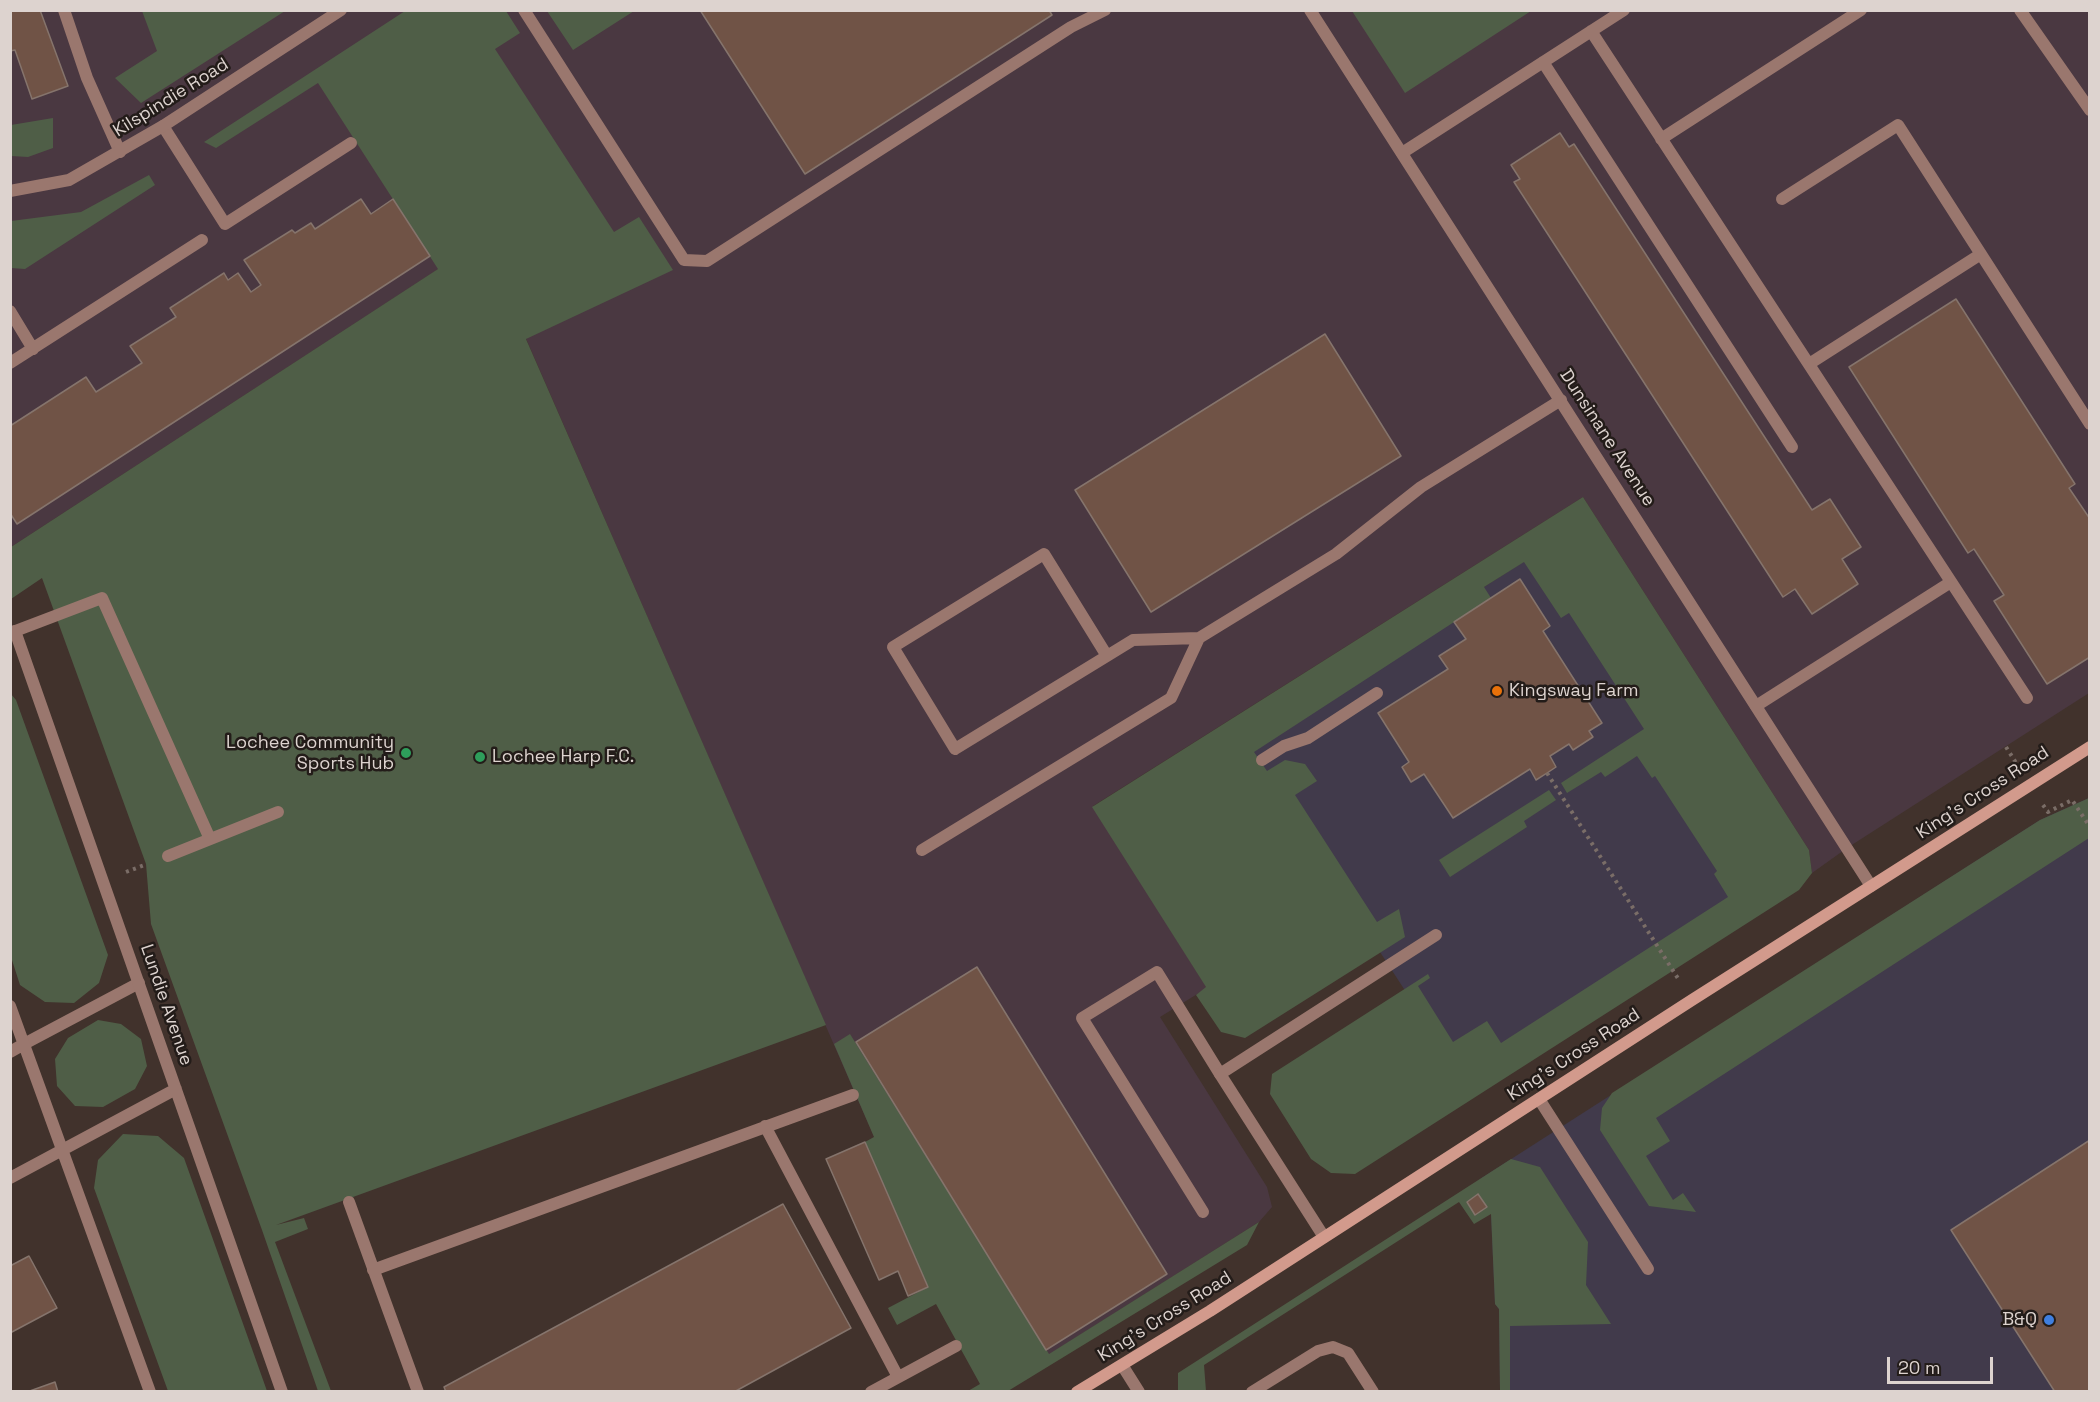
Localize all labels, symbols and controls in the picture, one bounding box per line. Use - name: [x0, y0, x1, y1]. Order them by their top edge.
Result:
- street label: Kilspindie Road: [109, 54, 233, 142]
- street label: Dunsinane Avenue: [1555, 365, 1659, 511]
- place label: Kingsway Farm: [1509, 680, 1639, 702]
- marker: Kingsway Farm: [1490, 684, 1504, 698]
- place label: Lochee Community Sports Hub: [226, 732, 394, 774]
- street label: King's Cross Road: [1913, 742, 2053, 844]
- marker: Lochee Community Sports Hub: [399, 746, 413, 760]
- place label: Lochee Harp F.C.: [492, 746, 634, 768]
- marker: Lochee Harp F.C.: [473, 750, 487, 764]
- street label: Lundie Avenue: [135, 942, 197, 1068]
- street label: King's Cross Road: [1504, 1004, 1644, 1106]
- street label: King's Cross Road: [1094, 1267, 1236, 1367]
- place label: B&Q: [2002, 1309, 2037, 1331]
- marker: B&Q: [2042, 1313, 2056, 1327]
- scale bar: [1890, 1345, 1996, 1383]
- text: 20 m: [1898, 1356, 1941, 1379]

